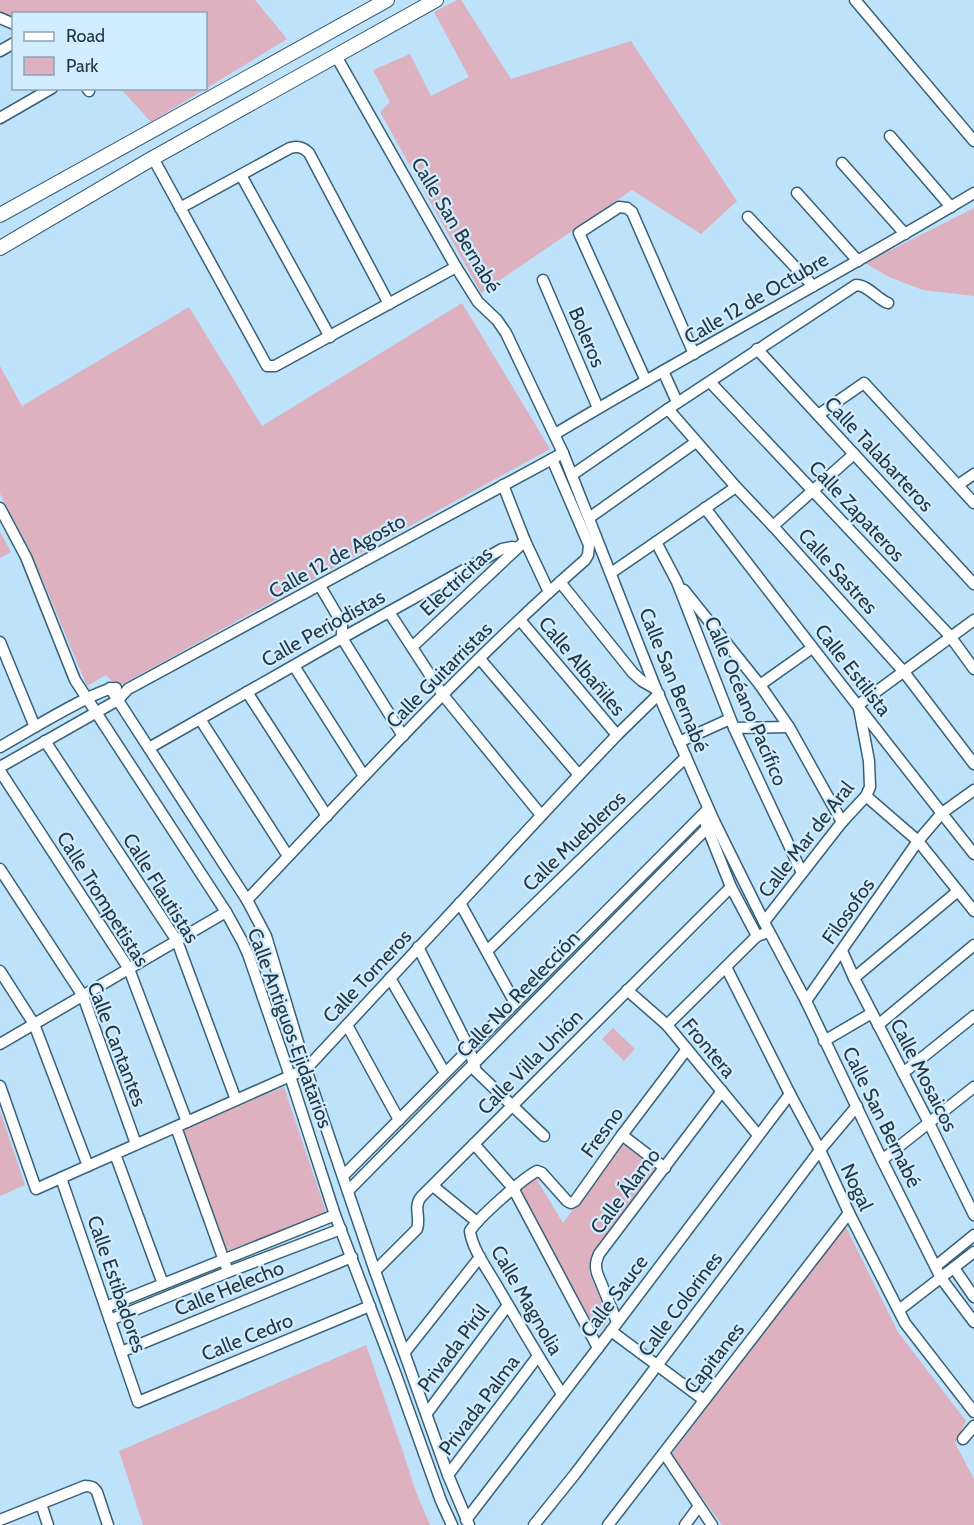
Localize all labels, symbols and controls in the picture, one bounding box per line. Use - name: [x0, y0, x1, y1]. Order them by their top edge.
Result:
- legend: [12, 12, 207, 90]
- text: Road: [66, 25, 105, 47]
- text: Park: [66, 55, 99, 77]
- street label: Calle San Bernabé: [406, 153, 506, 297]
- street label: Calle 12 de Octubre: [680, 247, 832, 349]
- street label: Boleros: [564, 303, 610, 371]
- street label: Calle Talabarteros: [820, 391, 938, 517]
- street label: Calle Zapateros: [804, 456, 910, 566]
- street label: Calle 12 de Agosto: [265, 509, 409, 603]
- street label: Calle Sastres: [793, 523, 883, 619]
- street label: Electricitas: [415, 541, 497, 621]
- street label: Calle Periodistas: [257, 584, 389, 672]
- street label: Calle San Bernabé: [634, 604, 714, 756]
- street label: Calle Albañiles: [534, 611, 630, 721]
- street label: Calle Océano Pacífico: [699, 613, 793, 789]
- street label: Calle Guitarristas: [381, 617, 497, 733]
- street label: Calle Estilista: [810, 619, 897, 721]
- street label: Calle Mar de Aral: [753, 776, 859, 902]
- street label: Calle Muebleros: [517, 786, 631, 896]
- street label: Calle Trompetistas: [52, 827, 154, 971]
- street label: Calle Flautistas: [118, 829, 204, 947]
- street label: Filosofos: [817, 873, 879, 949]
- street label: Calle Torneros: [318, 924, 416, 1028]
- street label: Calle Antiguos Ejidatarios: [243, 925, 337, 1131]
- street label: Calle No Reelección: [451, 926, 585, 1062]
- street label: Calle Cantantes: [82, 978, 152, 1110]
- street label: Calle Villa Unión: [473, 1005, 587, 1119]
- street label: Frontera: [677, 1013, 741, 1083]
- street label: Calle Mosaicos: [885, 1015, 963, 1135]
- street label: Calle San Bernabé: [838, 1043, 926, 1191]
- street label: Fresno: [576, 1102, 628, 1162]
- street label: Calle Álamo: [585, 1143, 665, 1239]
- street label: Nogal: [836, 1160, 878, 1215]
- street label: Calle Estibadores: [82, 1212, 152, 1356]
- street label: Calle Magnolia: [486, 1241, 568, 1359]
- street label: Calle Colorines: [633, 1247, 727, 1361]
- street label: Calle Sauce: [575, 1250, 653, 1342]
- street label: Calle Helecho: [171, 1255, 287, 1321]
- street label: Privada Pirúl: [412, 1299, 494, 1397]
- street label: Calle Cedro: [198, 1308, 296, 1366]
- street label: Capitanes: [679, 1318, 749, 1398]
- street label: Privada Palma: [434, 1350, 525, 1460]

